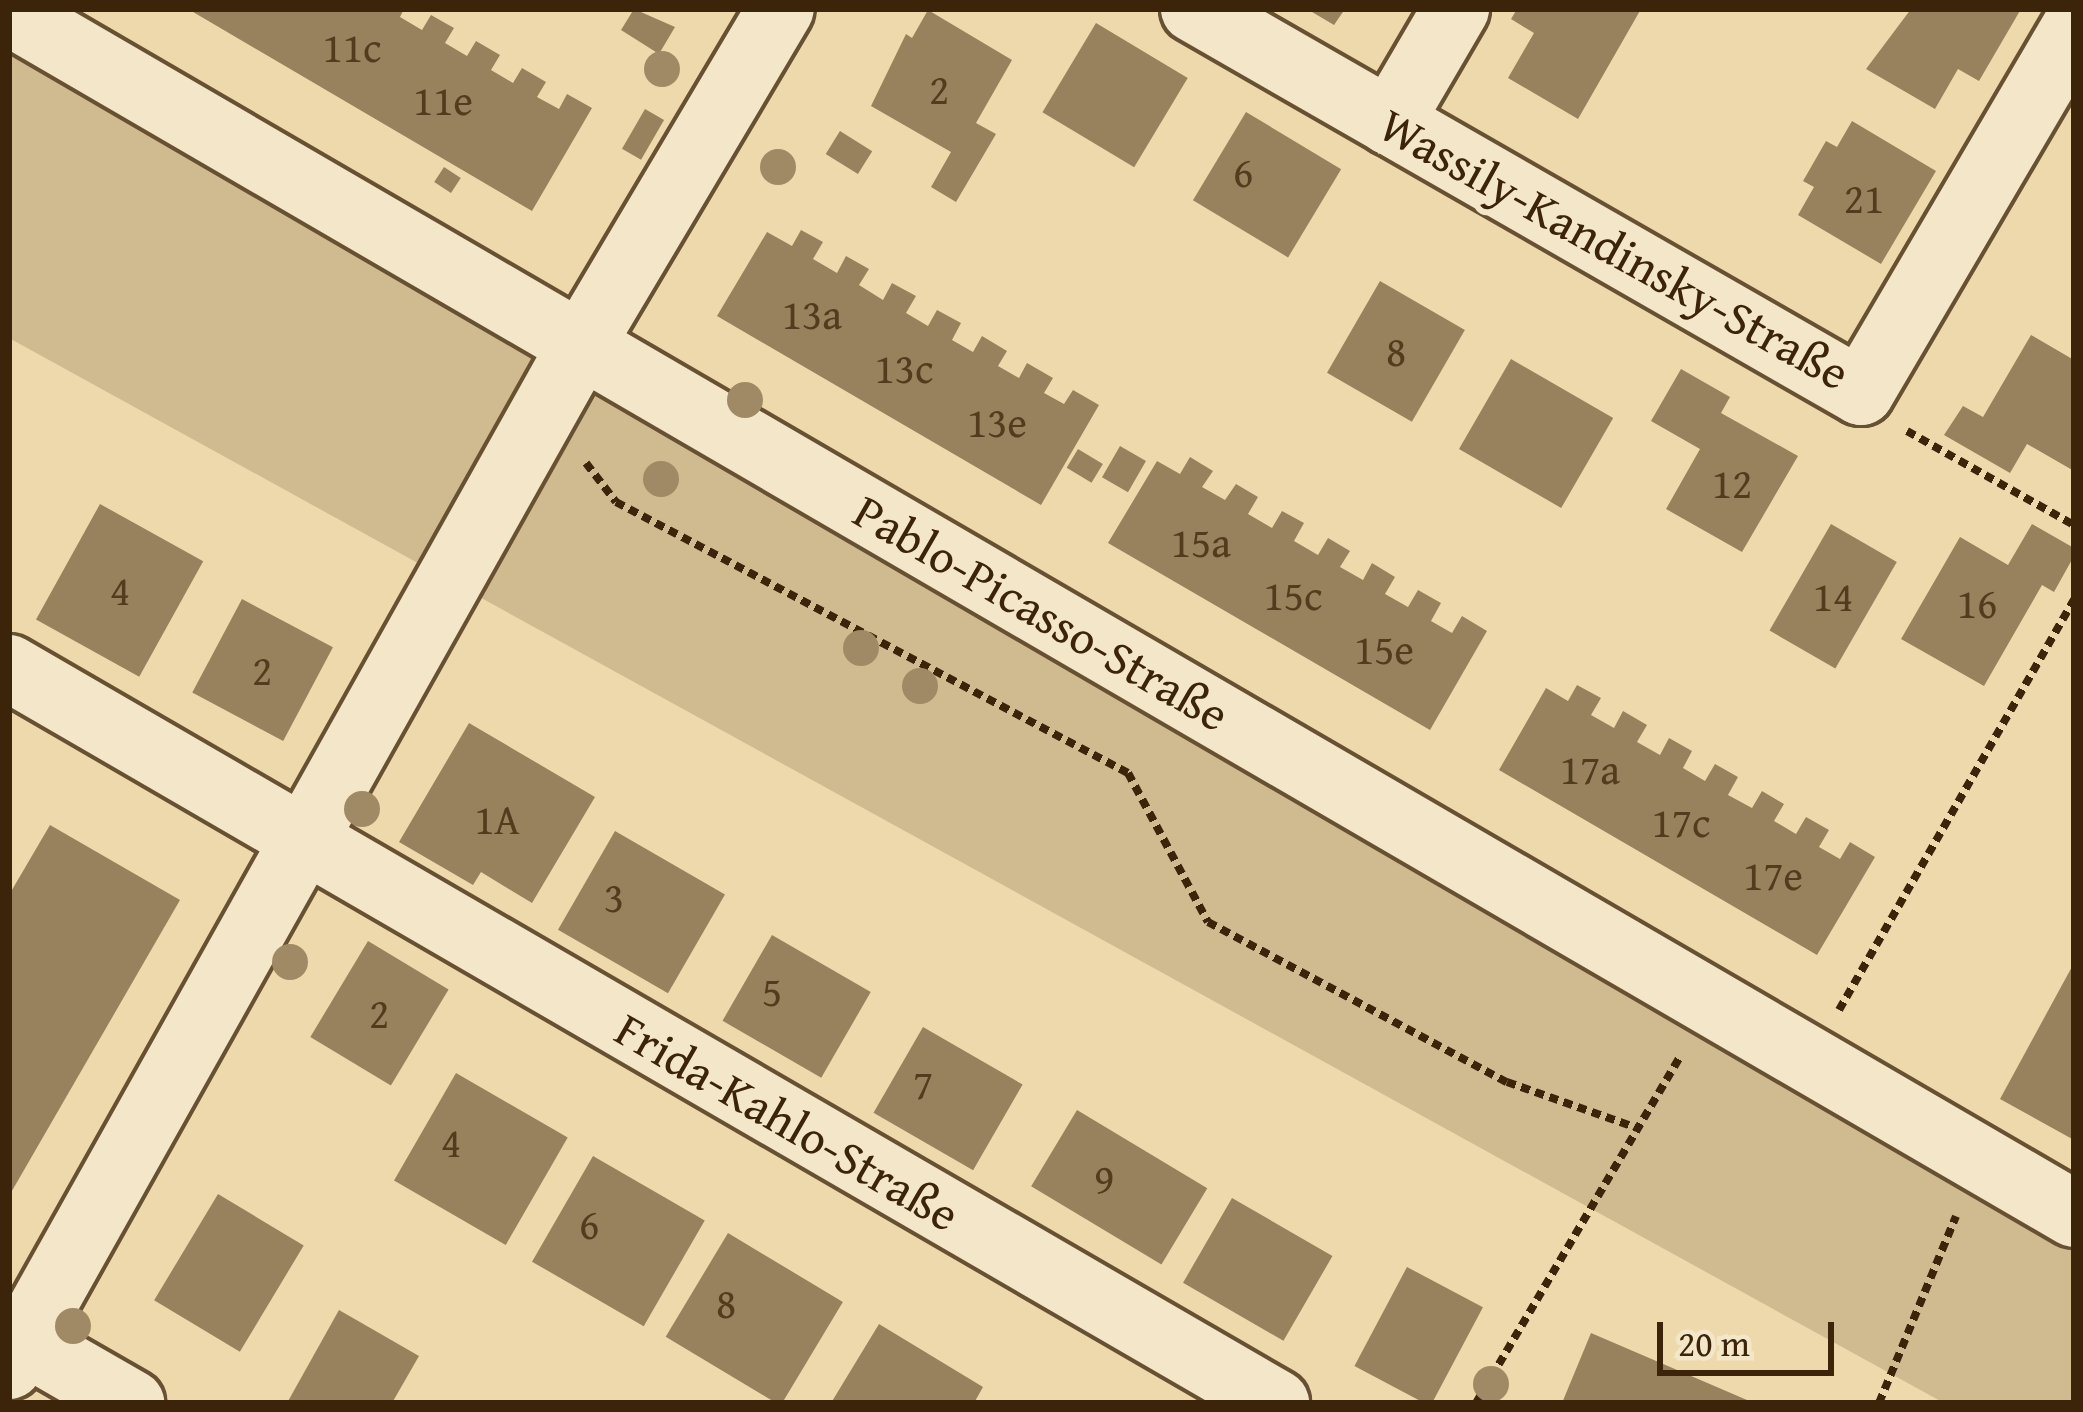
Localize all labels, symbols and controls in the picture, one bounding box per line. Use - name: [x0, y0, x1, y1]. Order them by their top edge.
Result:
- house number: 11c: [322, 22, 382, 72]
- house number: 2: [929, 64, 949, 114]
- house number: 11e: [413, 75, 473, 125]
- street label: Wassily-Kandinsky-Straße: [1370, 95, 1860, 401]
- house number: 6: [1233, 147, 1253, 197]
- house number: 21: [1844, 173, 1884, 223]
- house number: 13a: [782, 289, 842, 339]
- house number: 8: [1386, 326, 1406, 376]
- house number: 13c: [874, 343, 934, 393]
- house number: 13e: [967, 397, 1027, 447]
- house number: 12: [1712, 458, 1752, 508]
- street label: Pablo-Picasso-Straße: [844, 481, 1240, 743]
- house number: 15a: [1171, 517, 1231, 567]
- house number: 4: [110, 565, 130, 615]
- house number: 15c: [1263, 570, 1323, 620]
- house number: 14: [1813, 571, 1853, 621]
- house number: 16: [1957, 578, 1997, 628]
- house number: 15e: [1354, 624, 1414, 674]
- house number: 2: [252, 645, 272, 695]
- house number: 17a: [1560, 744, 1620, 794]
- house number: 1A: [474, 794, 520, 844]
- house number: 17c: [1651, 797, 1711, 847]
- house number: 17e: [1743, 850, 1803, 900]
- house number: 3: [604, 872, 624, 922]
- house number: 5: [762, 966, 782, 1016]
- house number: 2: [369, 988, 389, 1038]
- street label: Frida-Kahlo-Straße: [606, 999, 970, 1243]
- house number: 7: [913, 1059, 933, 1109]
- house number: 4: [441, 1117, 461, 1167]
- house number: 9: [1094, 1153, 1114, 1203]
- house number: 6: [579, 1199, 599, 1249]
- house number: 8: [716, 1278, 736, 1328]
- scale bar: [1663, 1298, 1840, 1372]
- text: 20 m: [1678, 1316, 1750, 1369]

